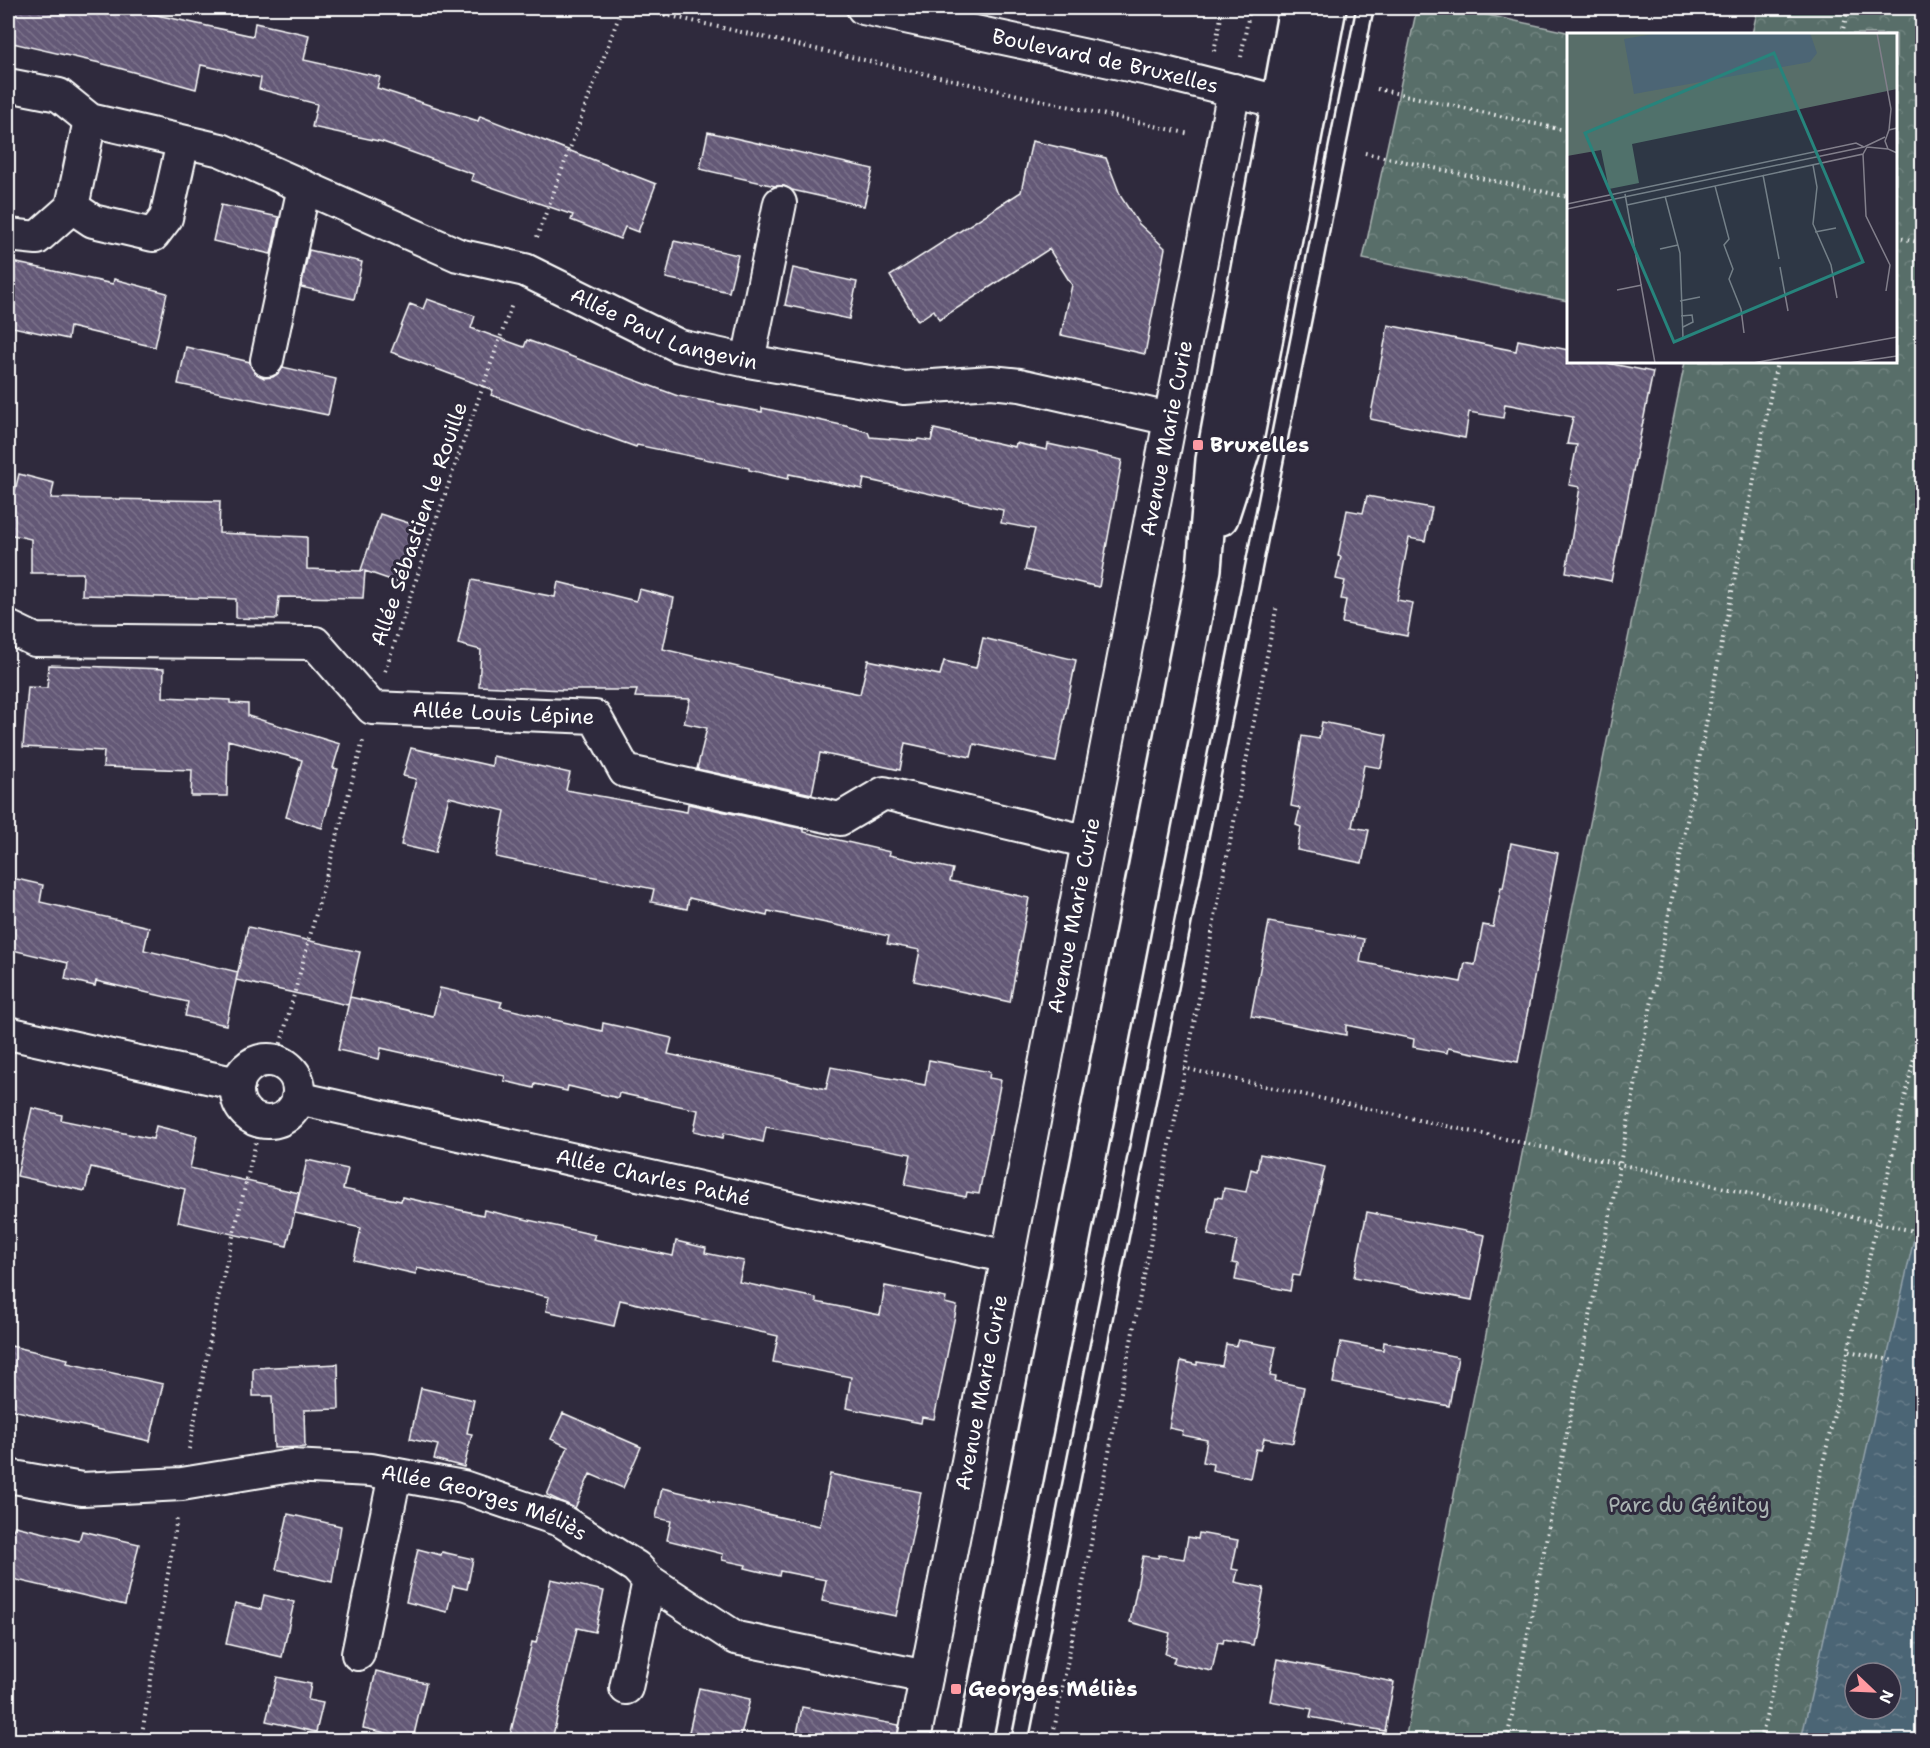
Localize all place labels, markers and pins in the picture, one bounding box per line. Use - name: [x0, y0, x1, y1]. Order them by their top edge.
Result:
- place label: Bruxelles: [1210, 431, 1309, 459]
- marker: Bruxelles: [1191, 438, 1205, 452]
- place label: Georges Méliès: [968, 1675, 1138, 1703]
- marker: Georges Méliès: [949, 1682, 963, 1696]

